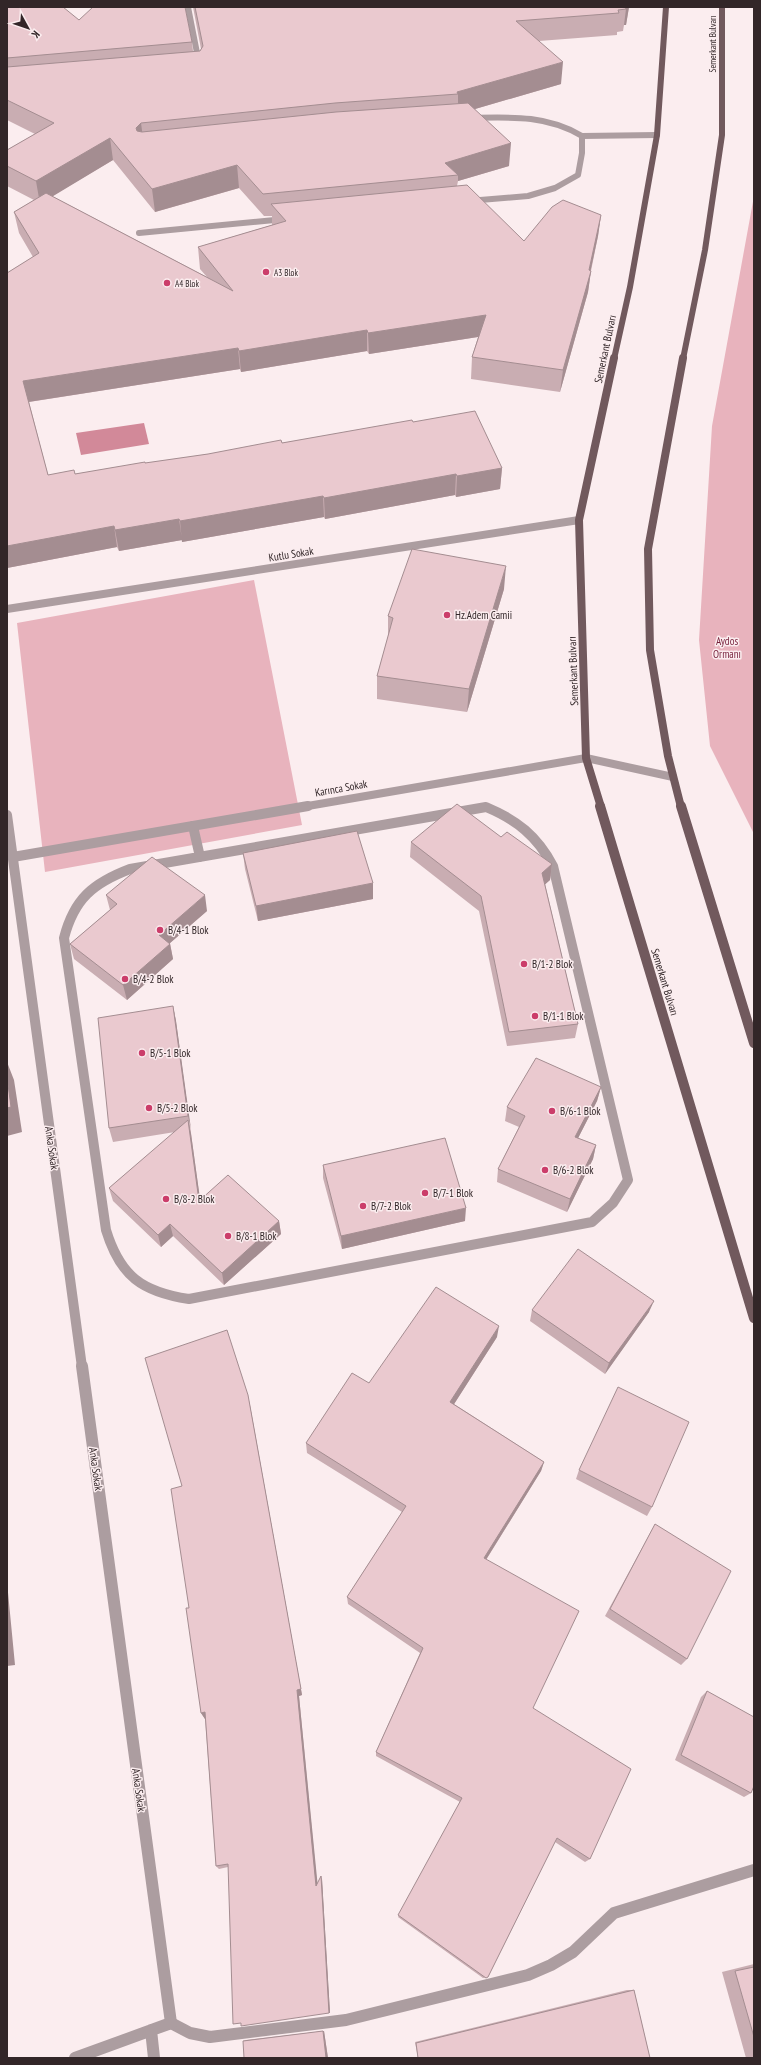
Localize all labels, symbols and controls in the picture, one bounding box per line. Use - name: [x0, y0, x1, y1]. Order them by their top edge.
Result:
- north arrow: [8, 8, 48, 48]
- street label: Semerkant Bulvarı: [707, 16, 718, 72]
- text: K: [28, 28, 43, 41]
- marker: A3 Blok: [261, 267, 271, 277]
- place label: A3 Blok: [274, 267, 298, 278]
- marker: A4 Blok: [162, 278, 172, 288]
- place label: A4 Blok: [175, 278, 199, 289]
- street label: Semerkant Bulvarı: [591, 314, 619, 384]
- street label: Kutlu Sokak: [268, 543, 315, 564]
- place label: Hz.Adem Camii: [455, 608, 512, 622]
- marker: Hz.Adem Camii: [442, 610, 452, 620]
- park label: Aydos Ormanı: [713, 634, 741, 661]
- street label: Semerkant Bulvarı: [565, 636, 581, 706]
- street label: Karınca Sokak: [314, 776, 369, 799]
- place label: B/4-1 Blok: [168, 923, 209, 937]
- marker: B/4-1 Blok: [155, 925, 165, 935]
- street label: Semerkant Bulvarı: [648, 947, 682, 1017]
- place label: B/1-2 Blok: [532, 957, 573, 971]
- marker: B/1-2 Blok: [519, 959, 529, 969]
- place label: B/4-2 Blok: [133, 972, 174, 986]
- marker: B/4-2 Blok: [120, 974, 130, 984]
- place label: B/1-1 Blok: [543, 1009, 584, 1023]
- marker: B/1-1 Blok: [530, 1011, 540, 1021]
- place label: B/5-1 Blok: [150, 1046, 191, 1060]
- marker: B/5-1 Blok: [137, 1048, 147, 1058]
- place label: B/5-2 Blok: [157, 1101, 198, 1115]
- marker: B/5-2 Blok: [144, 1103, 154, 1113]
- place label: B/6-1 Blok: [560, 1104, 601, 1118]
- marker: B/6-1 Blok: [547, 1106, 557, 1116]
- street label: Anka Sokak: [42, 1126, 62, 1171]
- place label: B/6-2 Blok: [553, 1163, 594, 1177]
- marker: B/6-2 Blok: [540, 1165, 550, 1175]
- place label: B/7-1 Blok: [433, 1186, 474, 1200]
- marker: B/7-1 Blok: [420, 1188, 430, 1198]
- place label: B/8-2 Blok: [174, 1192, 215, 1206]
- marker: B/8-2 Blok: [161, 1194, 171, 1204]
- place label: B/7-2 Blok: [371, 1199, 412, 1213]
- marker: B/7-2 Blok: [358, 1201, 368, 1211]
- place label: B/8-1 Blok: [236, 1229, 277, 1243]
- marker: B/8-1 Blok: [223, 1231, 233, 1241]
- street label: Anka Sokak: [86, 1447, 106, 1492]
- street label: Anka Sokak: [129, 1768, 149, 1813]

